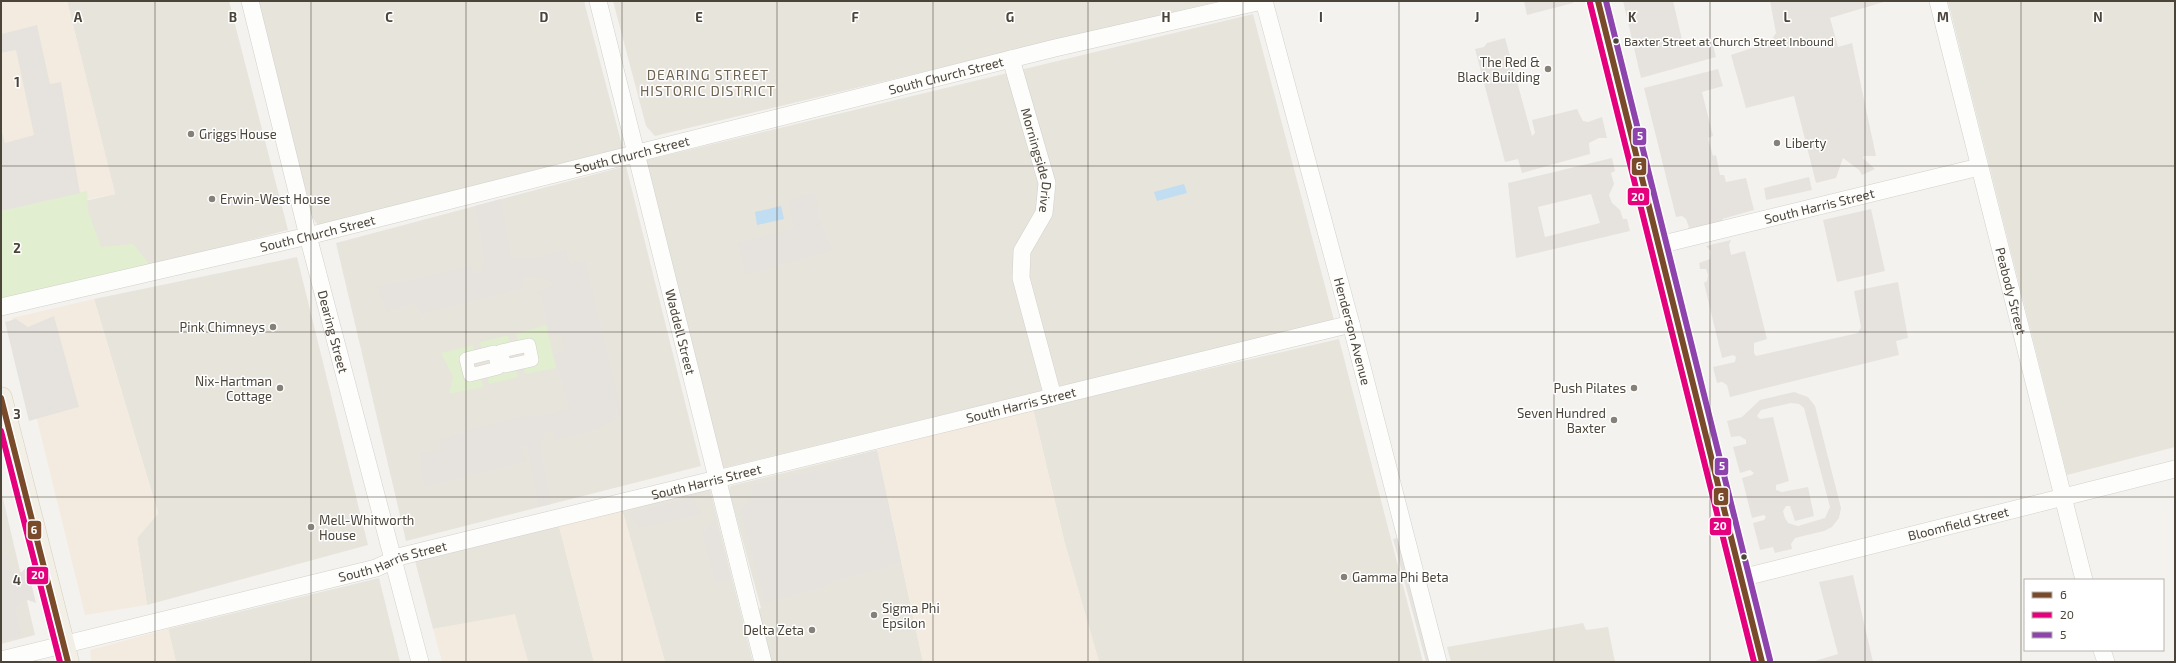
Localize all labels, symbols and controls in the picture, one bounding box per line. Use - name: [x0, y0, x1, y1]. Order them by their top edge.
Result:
- text: A: [74, 9, 83, 25]
- text: B: [229, 9, 237, 25]
- text: C: [385, 9, 393, 25]
- text: D: [540, 9, 549, 25]
- text: E: [695, 9, 703, 25]
- text: F: [851, 9, 859, 25]
- text: G: [1006, 9, 1014, 25]
- text: H: [1162, 9, 1171, 25]
- text: I: [1319, 9, 1323, 25]
- text: J: [1475, 9, 1479, 25]
- text: K: [1628, 9, 1637, 25]
- text: L: [1784, 9, 1791, 25]
- text: M: [1937, 9, 1949, 25]
- text: N: [2093, 9, 2103, 25]
- place label: Baxter Street at Church Street Inbound: [1624, 34, 1834, 48]
- marker: Baxter Street at Church Street Inbound: [1611, 36, 1621, 46]
- street label: South Church Street: [887, 53, 1005, 98]
- place label: The Red & Black Building: [1457, 54, 1540, 85]
- marker: The Red & Black Building: [1543, 64, 1553, 74]
- district label: DEARING STREET HISTORIC DISTRICT: [640, 66, 776, 99]
- text: 1: [14, 74, 20, 90]
- street label: Morningside Drive: [1018, 106, 1055, 213]
- place label: Griggs House: [199, 126, 277, 142]
- line badge: 5: [1632, 127, 1647, 146]
- marker: Griggs House: [186, 129, 196, 139]
- text: 5: [1637, 129, 1643, 142]
- street label: South Church Street: [573, 132, 691, 177]
- place label: Liberty: [1785, 135, 1826, 151]
- marker: Liberty: [1772, 138, 1782, 148]
- line badge: 6: [1631, 157, 1647, 176]
- text: 6: [1636, 159, 1643, 172]
- street label: South Harris Street: [1763, 185, 1876, 227]
- line badge: 20: [1627, 187, 1650, 206]
- text: 20: [1631, 190, 1645, 203]
- place label: Erwin-West House: [220, 191, 330, 207]
- marker: Erwin-West House: [207, 194, 217, 204]
- street label: South Church Street: [258, 211, 377, 255]
- text: 2: [13, 240, 21, 256]
- street label: Peabody Street: [1992, 246, 2030, 336]
- street label: Henderson Avenue: [1331, 276, 1374, 387]
- street label: Waddell Street: [662, 287, 699, 376]
- street label: Dearing Street: [315, 289, 352, 375]
- place label: Pink Chimneys: [180, 319, 265, 335]
- marker: Pink Chimneys: [268, 322, 278, 332]
- place label: Nix-Hartman Cottage: [195, 373, 272, 404]
- place label: Push Pilates: [1553, 380, 1626, 396]
- marker: Nix-Hartman Cottage: [275, 383, 285, 393]
- marker: Push Pilates: [1629, 383, 1639, 393]
- street label: South Harris Street: [964, 384, 1078, 426]
- place label: Seven Hundred Baxter: [1517, 405, 1606, 436]
- text: 3: [13, 406, 21, 422]
- marker: Seven Hundred Baxter: [1609, 415, 1619, 425]
- line badge: 5: [1714, 457, 1729, 476]
- text: 5: [1719, 459, 1725, 472]
- street label: South Harris Street: [650, 460, 763, 503]
- line badge: 6: [1713, 487, 1729, 506]
- text: 6: [1718, 490, 1725, 503]
- street label: Bloomfield Street: [1906, 503, 2010, 544]
- place label: Mell-Whitworth House: [319, 512, 414, 543]
- line badge: 20: [1709, 517, 1732, 536]
- text: 20: [1713, 519, 1727, 532]
- line badge: 6: [27, 520, 42, 540]
- marker: Mell-Whitworth House: [306, 522, 316, 532]
- text: 6: [31, 523, 38, 536]
- street label: South Harris Street: [337, 537, 448, 585]
- unlabelled marker: [1739, 552, 1749, 562]
- line badge: 20: [26, 566, 49, 585]
- text: 20: [31, 568, 45, 581]
- place label: Gamma Phi Beta: [1352, 569, 1449, 585]
- text: 4: [13, 572, 21, 588]
- marker: Gamma Phi Beta: [1339, 572, 1349, 582]
- legend: [2024, 579, 2164, 651]
- text: 6: [2060, 587, 2067, 601]
- place label: Sigma Phi Epsilon: [882, 600, 940, 631]
- text: 20: [2060, 607, 2074, 621]
- marker: Sigma Phi Epsilon: [869, 610, 879, 620]
- place label: Delta Zeta: [743, 622, 804, 638]
- marker: Delta Zeta: [807, 625, 817, 635]
- text: 5: [2060, 627, 2066, 641]

